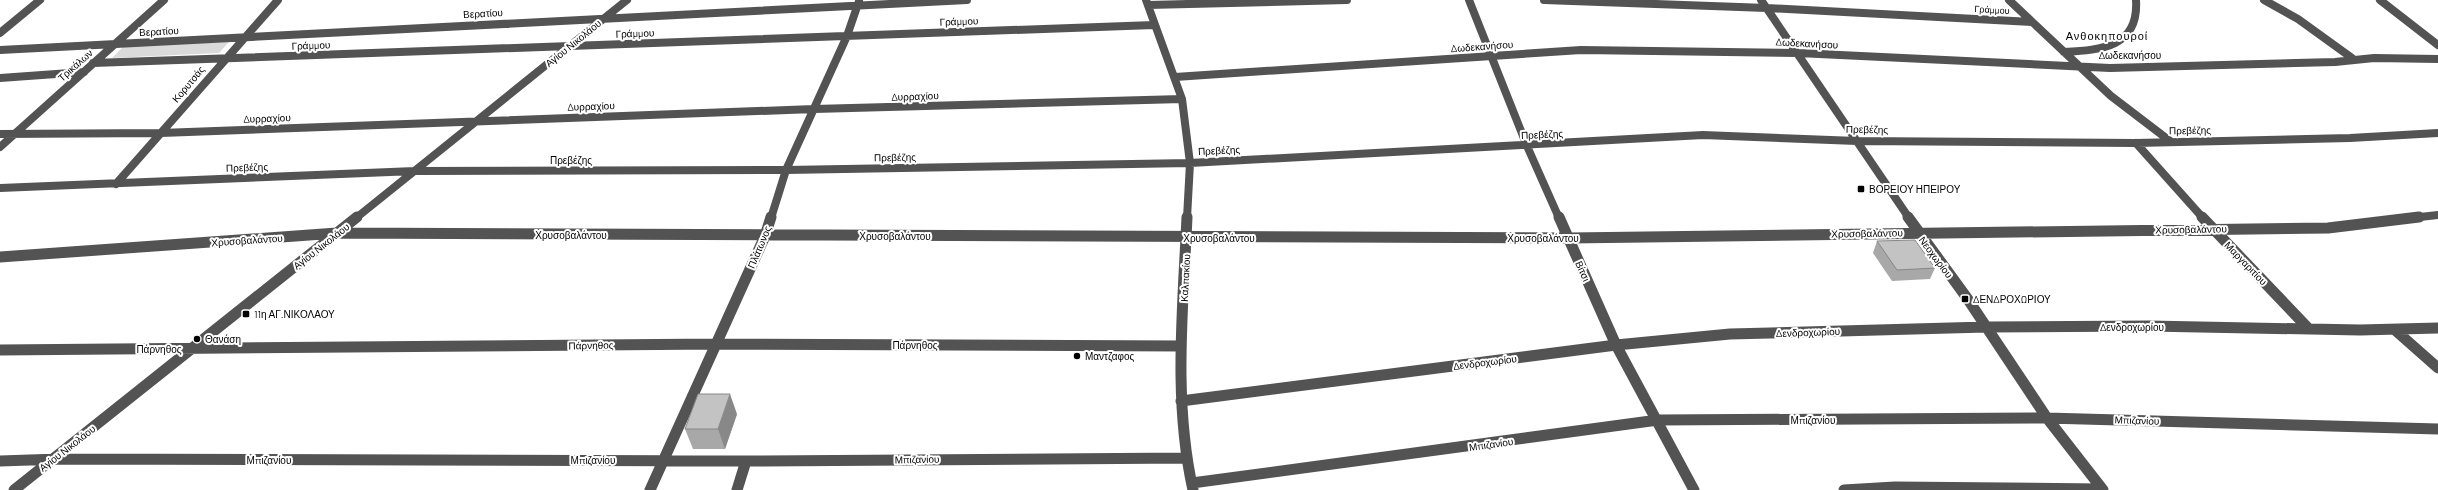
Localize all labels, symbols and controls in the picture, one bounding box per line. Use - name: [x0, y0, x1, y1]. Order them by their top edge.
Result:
- street label: Γράμμου: [1974, 3, 2010, 16]
- street label: Βερατίου: [463, 6, 503, 20]
- street label: Γράμμου: [939, 14, 979, 28]
- street label: Αγίου Νικολάου: [543, 17, 603, 69]
- street label: Βερατίου: [139, 24, 179, 38]
- street label: Γράμμου: [615, 26, 655, 40]
- district label: Ανθοκηπουροί: [2066, 29, 2148, 42]
- street label: Δωδεκανήσου: [1775, 35, 1839, 51]
- street label: Γράμμου: [291, 38, 331, 52]
- street label: Δωδεκανήσου: [1450, 38, 1514, 54]
- street label: Τρικάλων: [55, 46, 95, 84]
- street label: Δωδεκανήσου: [2099, 49, 2161, 61]
- street label: Κορυτσάς: [169, 63, 207, 105]
- street label: Δυρραχίου: [891, 89, 939, 103]
- street label: Δυρραχίου: [567, 99, 615, 113]
- street label: Δυρραχίου: [243, 111, 291, 125]
- street label: Πρεβέζης: [1846, 123, 1888, 136]
- street label: Πρεβέζης: [2169, 124, 2211, 137]
- street label: Πρεβέζης: [1521, 127, 1564, 142]
- street label: Πρεβέζης: [1198, 143, 1241, 158]
- street label: Πρεβέζης: [874, 151, 916, 164]
- street label: Πρεβέζης: [550, 154, 592, 167]
- street label: Πρεβέζης: [226, 160, 269, 175]
- place label: ΒΟΡΕΙΟΥ ΗΠΕΙΡΟΥ: [1869, 183, 1961, 195]
- marker: ΒΟΡΕΙΟΥ ΗΠΕΙΡΟΥ: [1856, 184, 1866, 194]
- street label: Αγίου Νικολάου: [290, 220, 352, 272]
- street label: Χρυσοβαλάντου: [2155, 222, 2227, 236]
- street label: Πλάτωνος: [745, 224, 773, 270]
- street label: Χρυσοβαλάντου: [1831, 226, 1903, 240]
- street label: Χρυσοβαλάντου: [535, 229, 607, 241]
- street label: Χρυσοβαλάντου: [859, 230, 931, 242]
- street label: Χρυσοβαλάντου: [211, 232, 283, 248]
- street label: Χρυσοβαλάντου: [1183, 232, 1255, 244]
- street label: Χρυσοβαλάντου: [1507, 232, 1579, 244]
- street label: Νεοχωρίου: [1917, 234, 1955, 280]
- street label: Μαργαριτίου: [2222, 239, 2270, 287]
- street label: Καλπακίου: [1178, 254, 1192, 302]
- street label: Βίτσι: [1573, 259, 1593, 283]
- place label: ΔΕΝΔΡΟΧΩΡΙΟΥ: [1973, 293, 2051, 305]
- marker: ΔΕΝΔΡΟΧΩΡΙΟΥ: [1960, 294, 1970, 304]
- place label: 11η ΑΓ.ΝΙΚΟΛΑΟΥ: [254, 308, 335, 320]
- marker: 11η ΑΓ.ΝΙΚΟΛΑΟΥ: [241, 309, 251, 319]
- street label: Δενδροχωρίου: [2100, 321, 2164, 333]
- street label: Δενδροχωρίου: [1776, 325, 1840, 339]
- place label: Θανάση: [205, 333, 241, 345]
- marker: Θανάση: [192, 334, 202, 344]
- street label: Πάρνηθος: [568, 339, 614, 351]
- street label: Πάρνηθος: [892, 339, 938, 351]
- street label: Πάρνηθος: [136, 343, 182, 355]
- place label: Μαντζαφος: [1085, 350, 1134, 363]
- marker: Μαντζαφος: [1072, 351, 1082, 361]
- street label: Δενδροχωρίου: [1452, 352, 1518, 372]
- street label: Μπιζανίου: [2114, 413, 2160, 428]
- street label: Μπιζανίου: [1791, 414, 1835, 427]
- street label: Αγίου Νικολάου: [36, 422, 98, 474]
- street label: Μπιζανίου: [1468, 435, 1514, 454]
- street label: Μπιζανίου: [895, 453, 940, 466]
- street label: Μπιζανίου: [247, 454, 291, 467]
- street label: Μπιζανίου: [571, 454, 615, 467]

